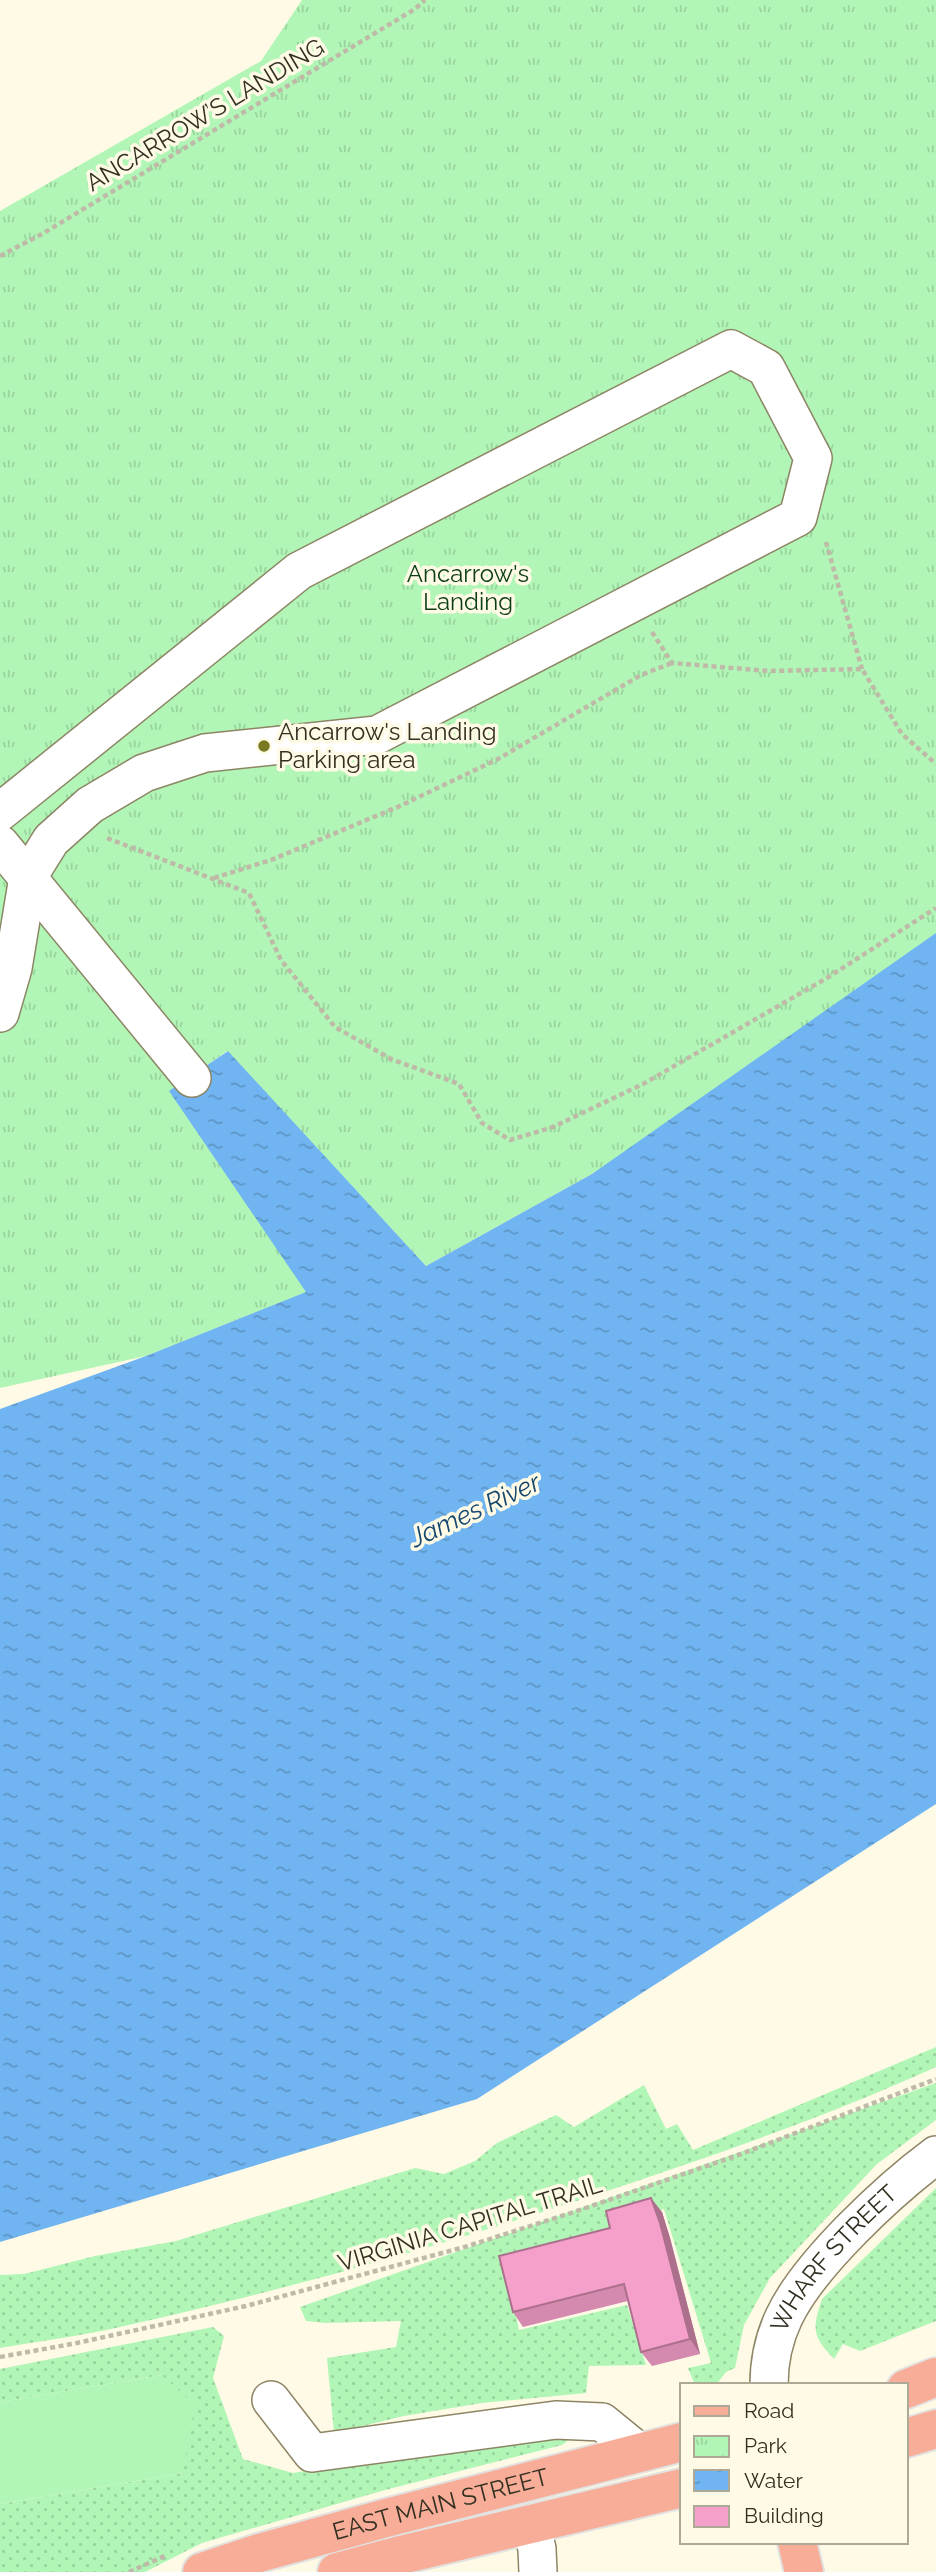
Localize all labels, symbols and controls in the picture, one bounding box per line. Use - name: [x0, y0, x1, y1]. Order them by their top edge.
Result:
- street label: ANCARROW’S LANDING: [80, 32, 329, 197]
- park label: Ancarrow's Landing: [407, 559, 529, 616]
- place label: Ancarrow's Landing Parking area: [278, 717, 497, 774]
- marker: Ancarrow's Landing Parking area: [256, 738, 272, 754]
- water label: James River: [404, 1466, 546, 1554]
- street label: VIRGINIA CAPITAL TRAIL: [334, 2169, 605, 2278]
- street label: WHARF STREET: [764, 2178, 903, 2336]
- legend: [680, 2383, 908, 2544]
- text: Road: [744, 2398, 794, 2423]
- text: Park: [744, 2433, 787, 2458]
- street label: EAST MAIN STREET: [329, 2462, 552, 2546]
- text: Water: [744, 2468, 803, 2493]
- text: Building: [744, 2503, 824, 2528]

